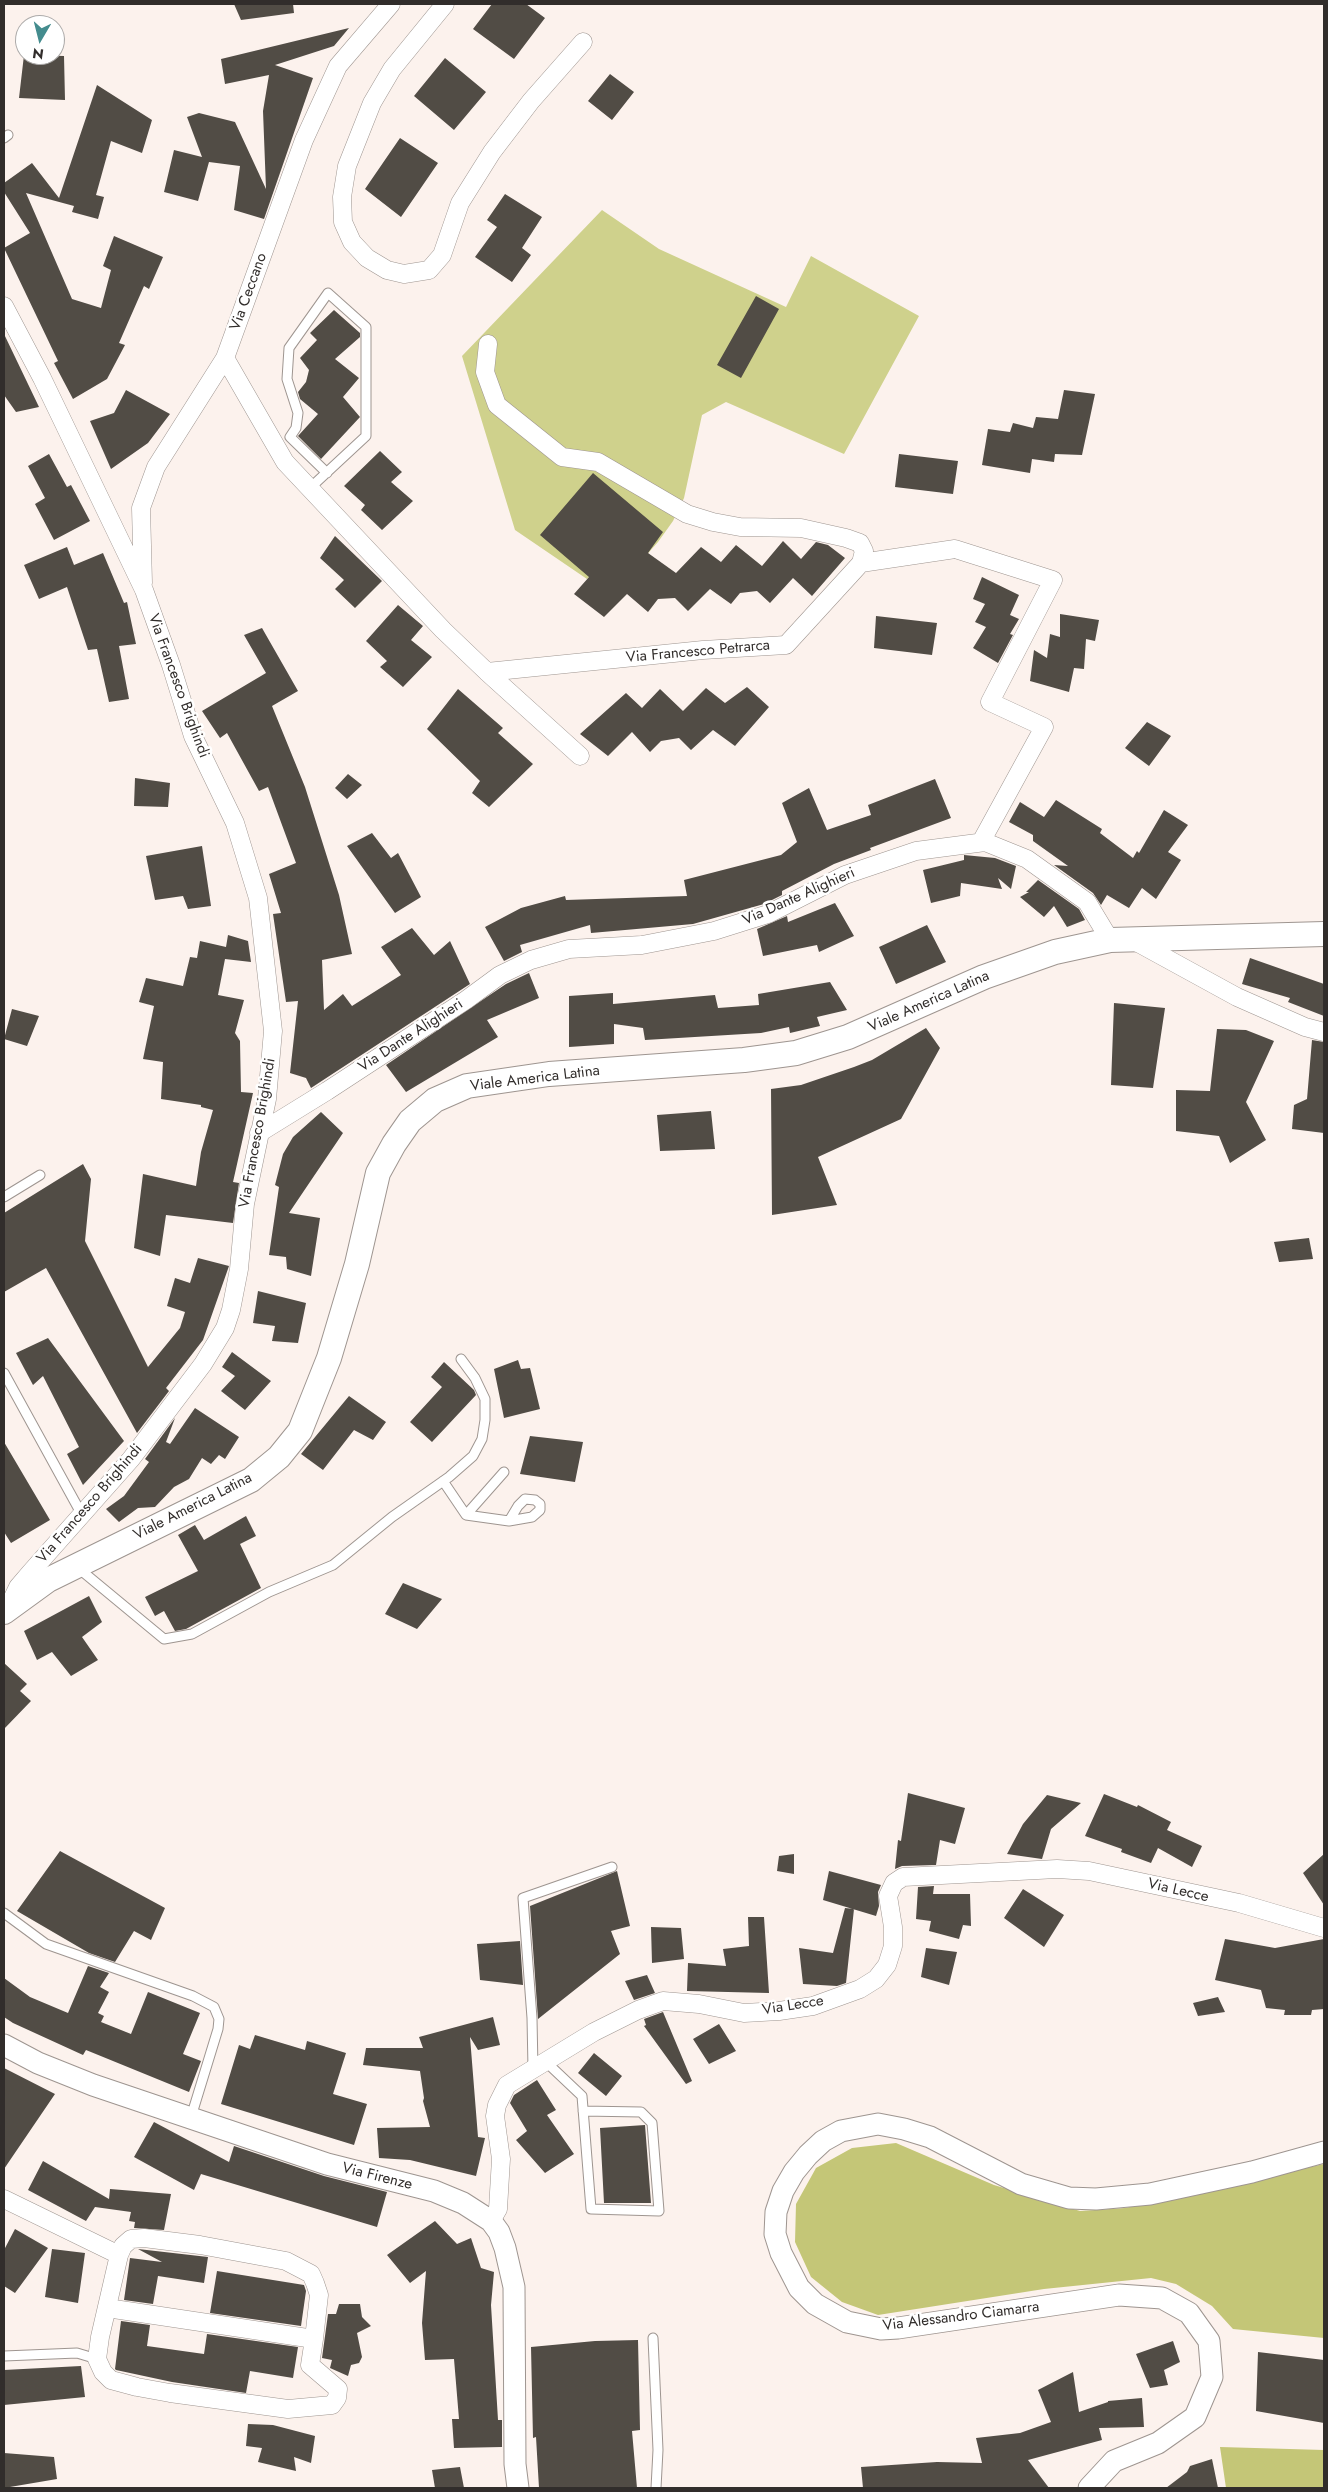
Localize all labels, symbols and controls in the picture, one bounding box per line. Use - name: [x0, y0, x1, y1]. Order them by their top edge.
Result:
- north arrow: [15, 15, 65, 65]
- text: N: [31, 43, 45, 65]
- street label: Via Ceccano: [227, 251, 271, 333]
- street label: Via Francesco Brighindi: [144, 612, 212, 760]
- street label: Via Francesco Petrarca: [625, 637, 771, 667]
- street label: Via Dante Alighieri: [740, 864, 858, 930]
- street label: Viale America Latina: [866, 967, 992, 1037]
- street label: Via Dante Alighieri: [355, 996, 467, 1076]
- street label: Via Francesco Brighindi: [236, 1057, 280, 1209]
- street label: Viale America Latina: [469, 1062, 601, 1096]
- street label: Via Francesco Brighindi: [33, 1441, 147, 1567]
- street label: Viale America Latina: [131, 1469, 255, 1545]
- street label: Via Lecce: [1146, 1875, 1210, 1907]
- street label: Via Lecce: [761, 1992, 825, 2020]
- street label: Via Firenze: [340, 2160, 414, 2194]
- street label: Via Alessandro Ciamarra: [882, 2298, 1040, 2336]

